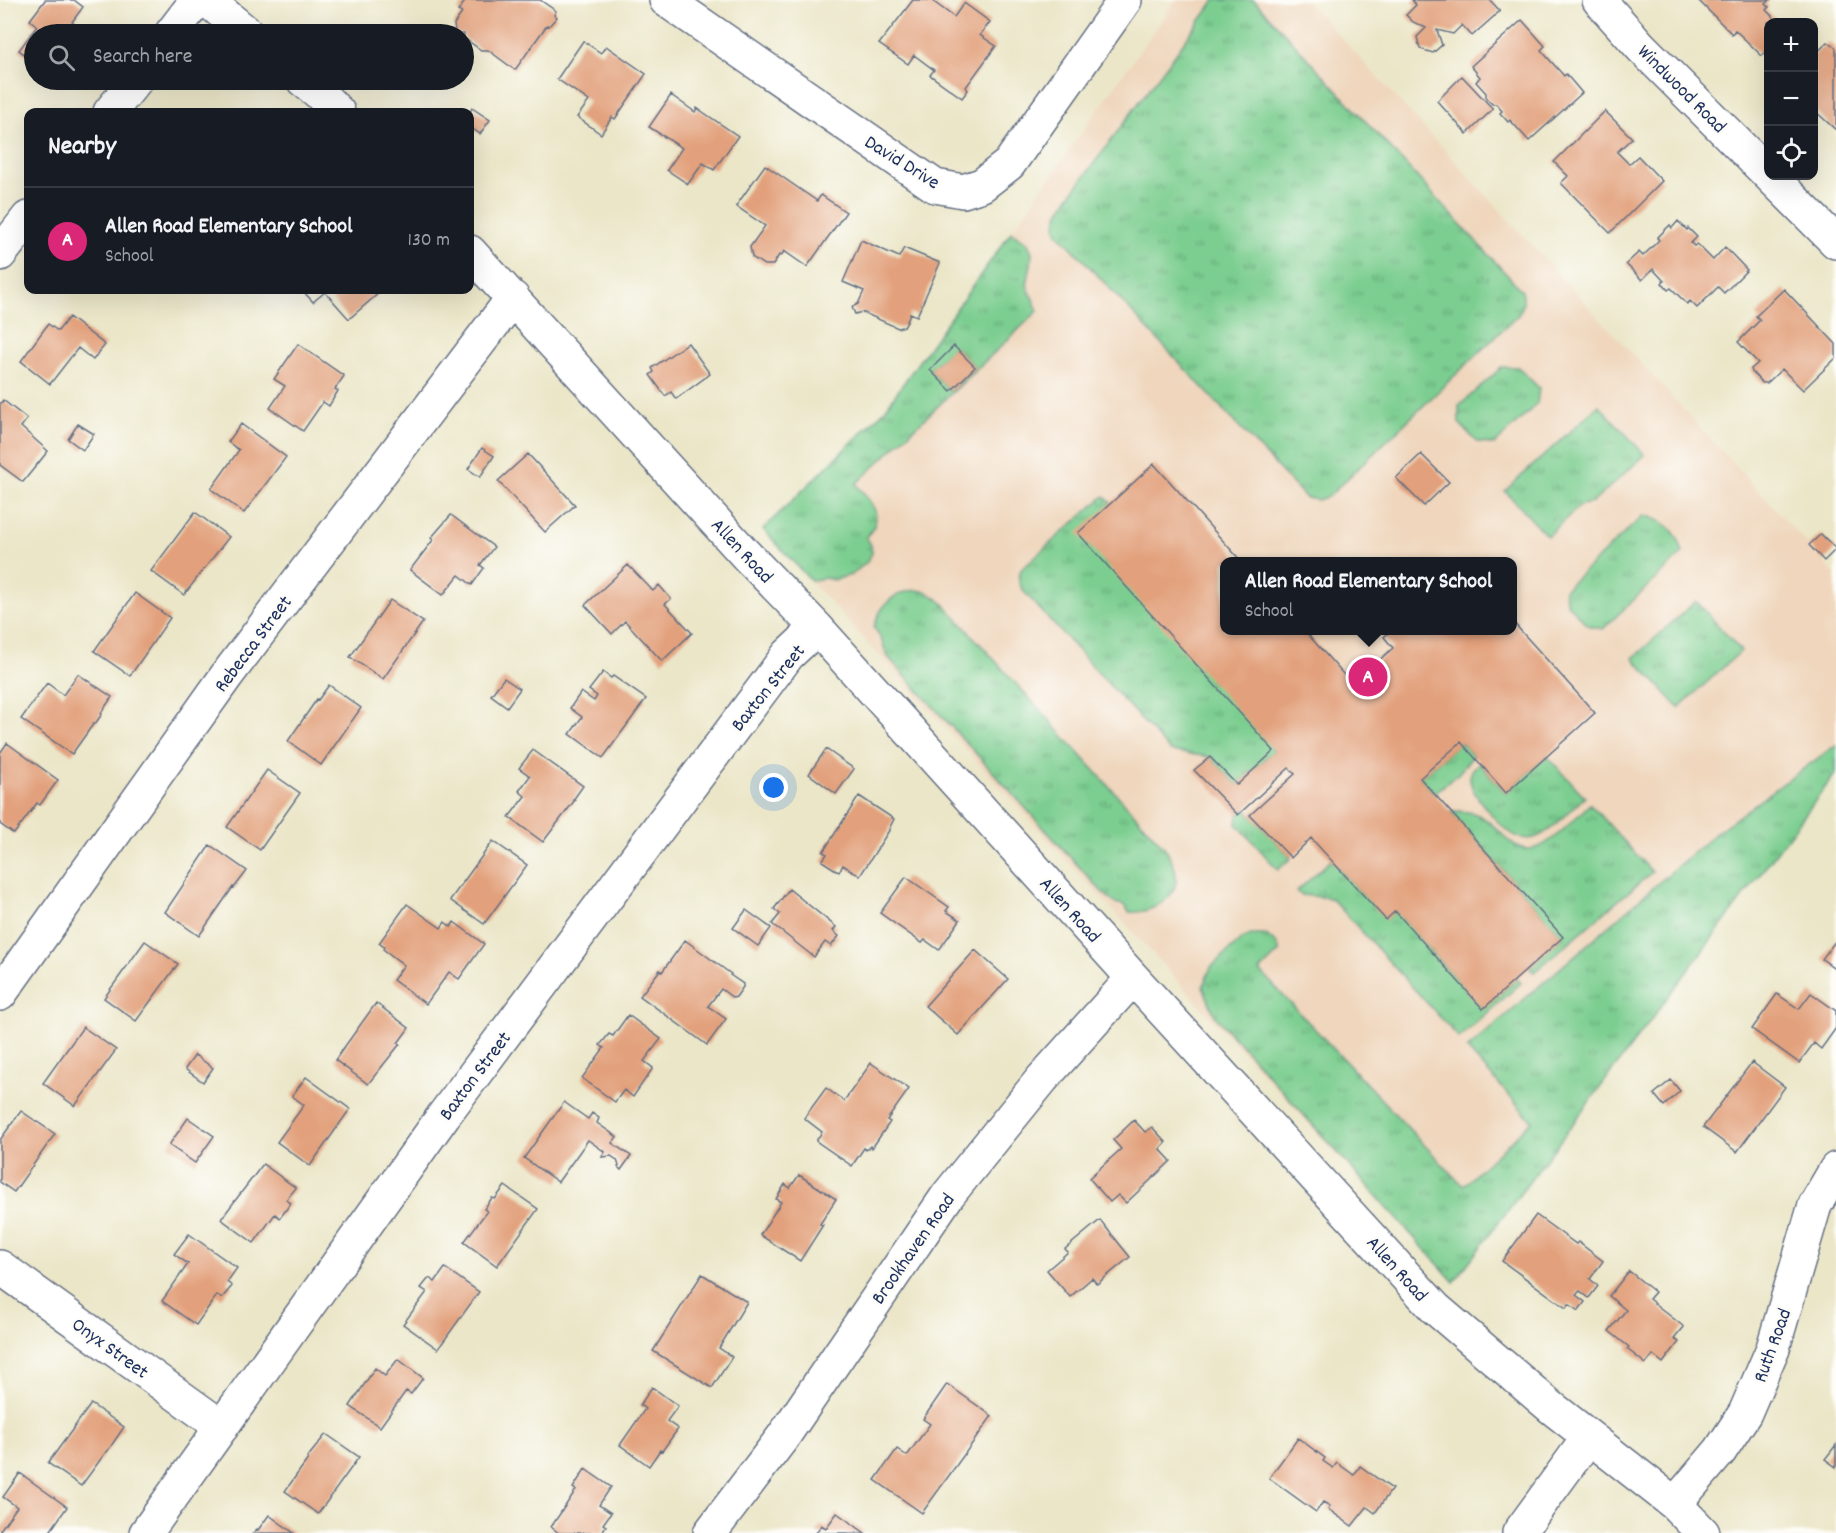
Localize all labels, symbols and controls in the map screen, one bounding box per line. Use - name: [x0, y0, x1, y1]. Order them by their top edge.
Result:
- map controls: [1764, 18, 1818, 180]
- button: +: [1764, 18, 1818, 72]
- search box: [24, 24, 474, 90]
- street label: Windwood Road: [1630, 39, 1732, 141]
- icon: search: [45, 41, 78, 74]
- text: Search here: [93, 42, 192, 73]
- button: −: [1764, 72, 1818, 126]
- button: locate: [1764, 126, 1818, 180]
- text: Nearby: [48, 129, 116, 166]
- street label: David Drive: [858, 129, 945, 198]
- text: Allen Road Elementary School: [105, 212, 352, 243]
- text: A: [62, 227, 73, 255]
- text: 130 m: [408, 227, 450, 255]
- text: School: [105, 243, 154, 271]
- street label: Allen Road: [703, 513, 778, 591]
- popup: [1220, 557, 1517, 635]
- text: Allen Road Elementary School: [1245, 567, 1492, 598]
- street label: Rebecca Street: [209, 591, 300, 699]
- text: School: [1245, 598, 1293, 626]
- street label: Baxton Street: [725, 639, 813, 738]
- pin: A: [1348, 654, 1388, 700]
- your location: [759, 773, 788, 802]
- street label: Allen Road: [1031, 872, 1106, 950]
- street label: Baxton Street: [434, 1026, 519, 1127]
- street label: Brookhaven Road: [866, 1189, 963, 1311]
- street label: Allen Road: [1358, 1231, 1433, 1309]
- street label: Ruth Road: [1748, 1305, 1800, 1387]
- street label: Onyx Street: [65, 1312, 154, 1387]

